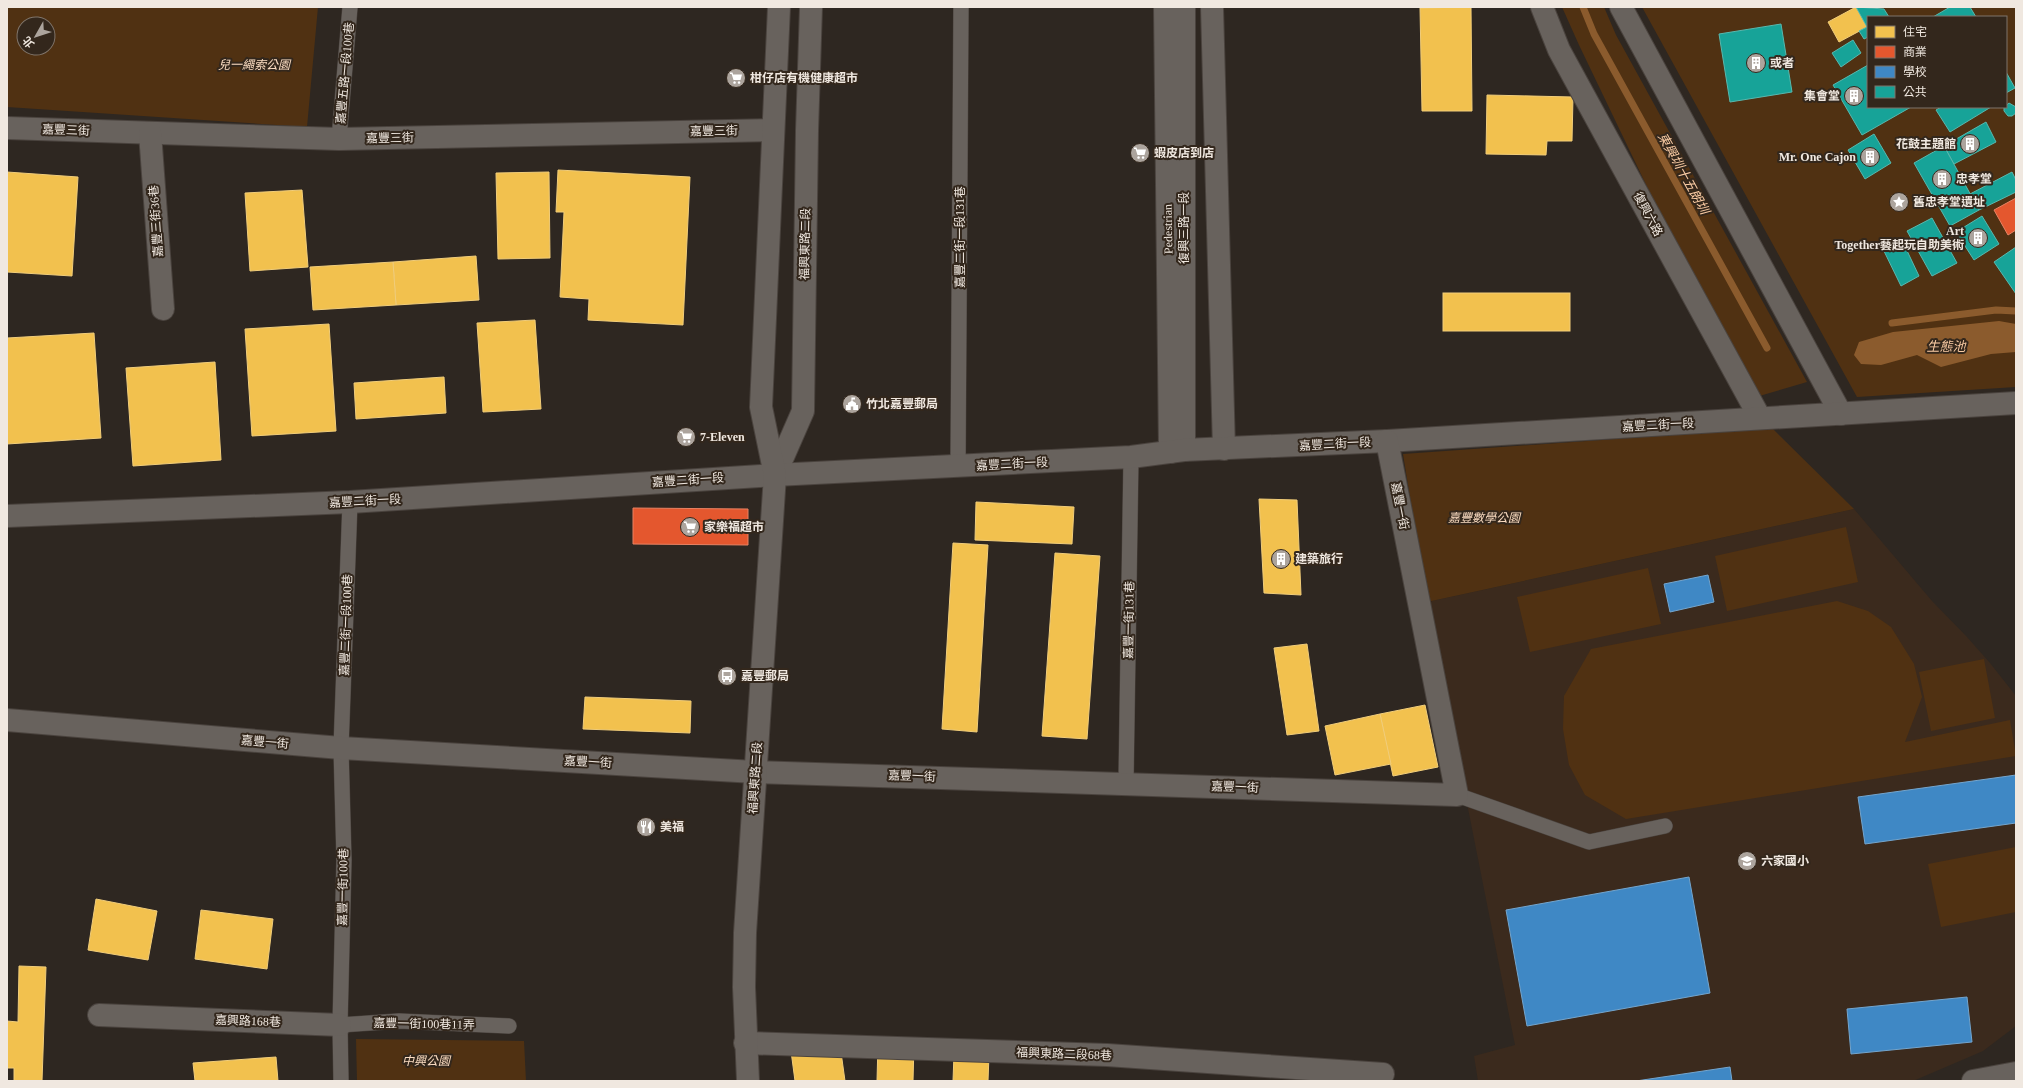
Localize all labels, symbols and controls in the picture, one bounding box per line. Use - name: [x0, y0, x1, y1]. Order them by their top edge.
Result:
- north arrow: [16, 16, 56, 56]
- legend: [1867, 16, 2007, 108]
- street label: 嘉豐五路一段100巷: [334, 22, 356, 124]
- text: 住宅: [1903, 25, 1927, 39]
- text: 北: [20, 34, 36, 50]
- text: 商業: [1903, 45, 1927, 59]
- building icon: 或者: [1745, 52, 1767, 74]
- place label: 或者: [1770, 56, 1794, 70]
- park label: 兒一繩索公園: [218, 58, 292, 72]
- text: 學校: [1903, 65, 1927, 79]
- supermarket icon: 柑仔店有機健康超市: [725, 67, 747, 89]
- place label: 柑仔店有機健康超市: [750, 71, 858, 85]
- building icon: 集會堂: [1843, 85, 1865, 107]
- text: 公共: [1903, 85, 1927, 99]
- place label: 集會堂: [1804, 89, 1840, 103]
- street label: 嘉豐三街: [42, 122, 90, 138]
- street label: 嘉豐三街: [690, 124, 738, 138]
- water label: 東興圳十五朗圳: [1655, 130, 1713, 218]
- street label: 嘉豐三街: [366, 131, 414, 145]
- building icon: 花鼓主題館: [1959, 133, 1981, 155]
- place label: 花鼓主題館: [1896, 137, 1956, 151]
- supermarket icon: 蝦皮店到店: [1129, 142, 1151, 164]
- place label: 蝦皮店到店: [1154, 146, 1214, 160]
- building icon: Mr. One Cajon: [1859, 146, 1881, 168]
- place label: Mr. One Cajon: [1779, 150, 1856, 164]
- building icon: 忠孝堂: [1931, 168, 1953, 190]
- place label: 忠孝堂: [1956, 172, 1992, 186]
- street label: 嘉豐三街36巷: [147, 185, 165, 257]
- street label: 嘉豐二街一段131巷: [953, 186, 967, 288]
- street label: 復興六路: [1631, 190, 1665, 238]
- place icon: 舊忠孝堂遺址: [1888, 191, 1910, 213]
- street label: 復興三路一段: [1177, 192, 1191, 264]
- place label: 舊忠孝堂遺址: [1913, 195, 1985, 209]
- street label: Pedestrian: [1161, 204, 1175, 254]
- street label: 福興東路二段: [797, 208, 813, 280]
- place label: Art Together藝起玩自助美術: [1834, 224, 1964, 252]
- building icon: Art Together藝起玩自助美術: [1967, 227, 1989, 249]
- water label: 生態池: [1926, 339, 1967, 354]
- public building icon: 竹北嘉豐郵局: [841, 393, 863, 415]
- place label: 竹北嘉豐郵局: [866, 397, 938, 411]
- street label: 嘉豐二街一段: [1622, 416, 1694, 434]
- supermarket icon: 7-Eleven: [675, 426, 697, 448]
- place label: 7-Eleven: [700, 430, 745, 444]
- street label: 嘉豐二街一段: [1299, 435, 1371, 453]
- street label: 嘉豐二街一段: [976, 455, 1048, 473]
- street label: 嘉豐二街一段: [652, 471, 724, 489]
- street label: 嘉豐一街: [1389, 481, 1411, 531]
- street label: 嘉豐二街一段: [329, 492, 401, 510]
- park label: 嘉豐數學公園: [1448, 511, 1522, 525]
- supermarket icon: 家樂福超市: [679, 516, 701, 538]
- place label: 家樂福超市: [704, 520, 764, 534]
- building icon: 建築旅行: [1270, 548, 1292, 570]
- place label: 建築旅行: [1295, 552, 1343, 566]
- street label: 嘉豐二街一段100巷: [337, 574, 355, 676]
- street label: 嘉豐一街131巷: [1121, 581, 1137, 659]
- bus stop icon: 嘉豐郵局: [716, 665, 738, 687]
- place label: 嘉豐郵局: [741, 669, 789, 683]
- street label: 嘉豐一街: [240, 733, 290, 751]
- street label: 福興東路二段: [746, 742, 764, 814]
- street label: 嘉豐一街: [564, 754, 612, 770]
- street label: 嘉豐一街: [888, 768, 936, 784]
- street label: 嘉豐一街: [1211, 779, 1259, 795]
- restaurant icon: 美福: [635, 816, 657, 838]
- place label: 美福: [660, 820, 684, 834]
- street label: 嘉豐一街100巷: [335, 848, 351, 926]
- school or university icon: 六家國小: [1736, 850, 1758, 872]
- place label: 六家國小: [1761, 854, 1809, 868]
- street label: 嘉興路168巷: [215, 1013, 281, 1029]
- street label: 嘉豐一街100巷11弄: [373, 1016, 475, 1032]
- street label: 福興東路二段68巷: [1016, 1045, 1112, 1063]
- park label: 中興公園: [402, 1054, 452, 1068]

